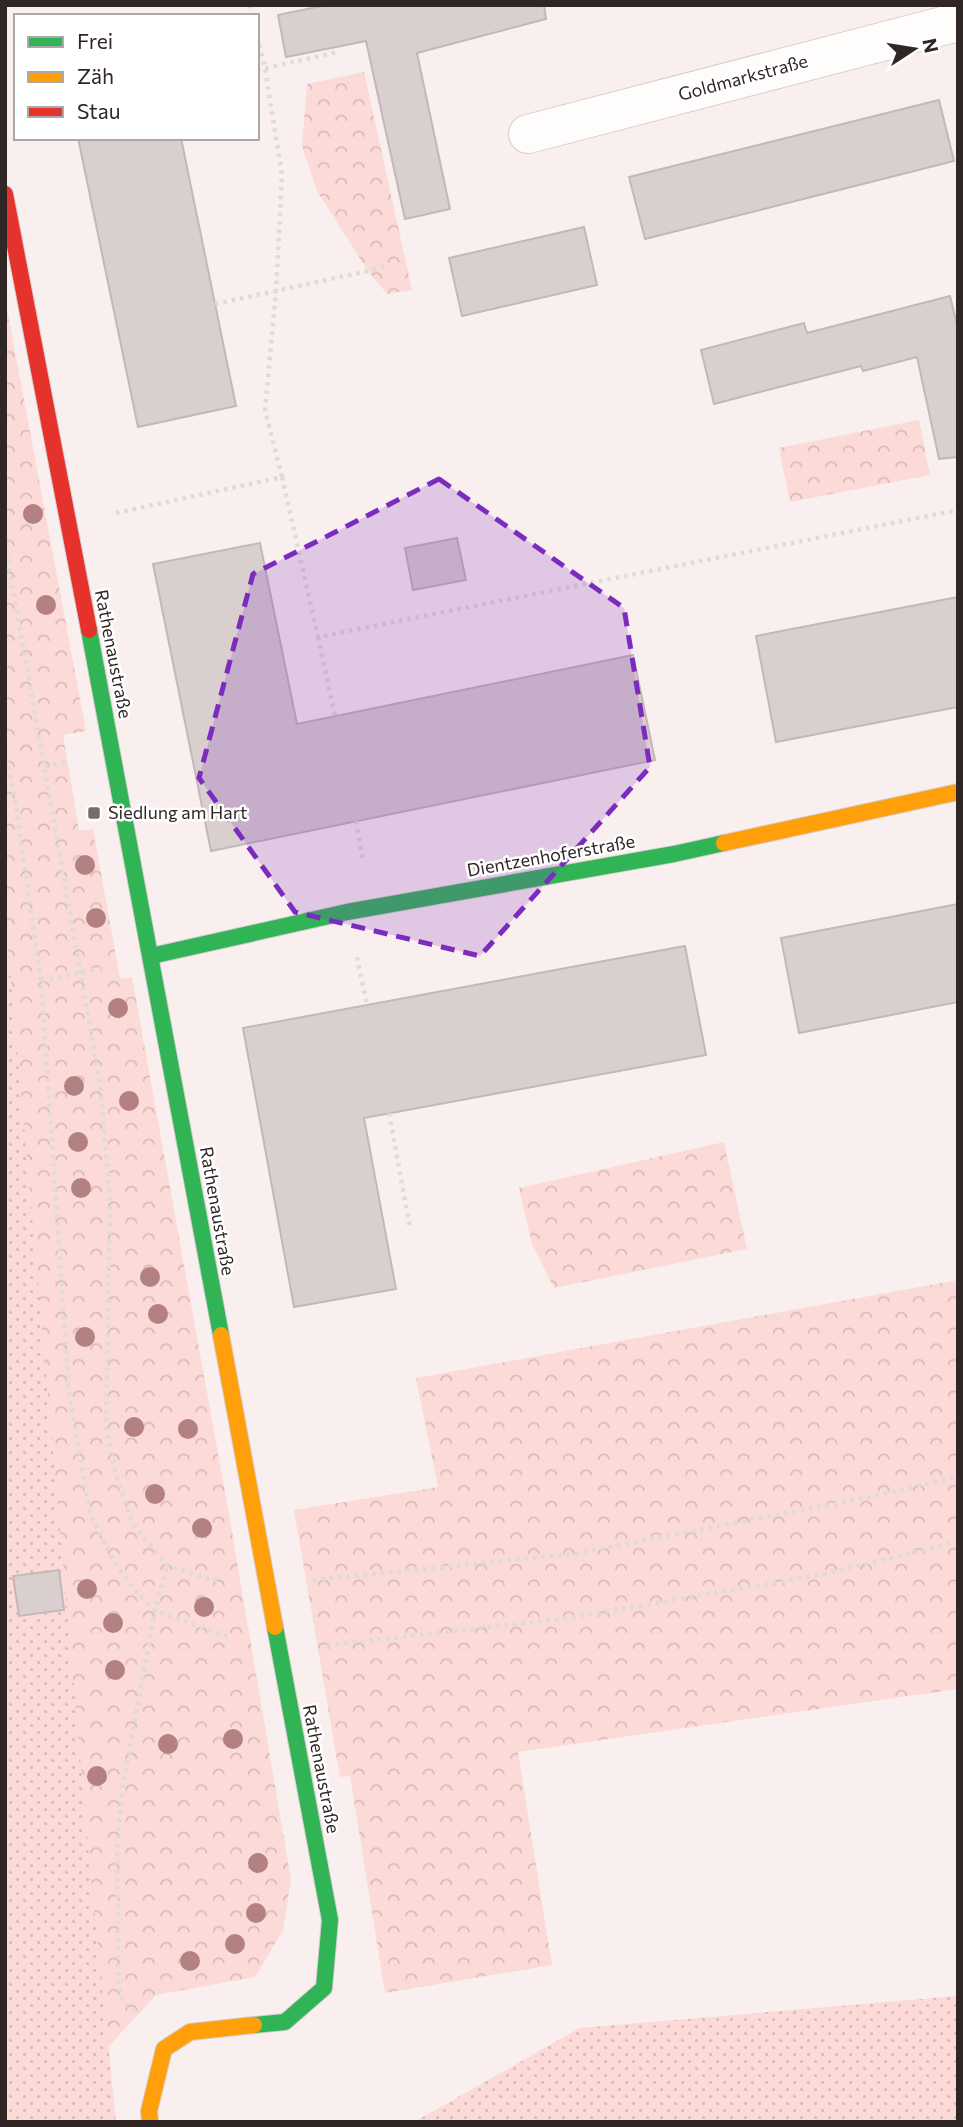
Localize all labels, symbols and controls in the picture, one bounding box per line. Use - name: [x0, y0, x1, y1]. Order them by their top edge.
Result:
- legend: [14, 14, 259, 140]
- north arrow: [879, 14, 949, 84]
- text: Frei: [77, 28, 113, 53]
- text: N: [918, 36, 944, 55]
- street label: Goldmarkstraße: [675, 49, 810, 105]
- text: Zäh: [77, 63, 114, 88]
- text: Stau: [77, 98, 120, 123]
- street label: Rathenaustraße: [91, 588, 137, 720]
- place label: Siedlung am Hart: [108, 801, 247, 823]
- marker: Siedlung am Hart: [86, 805, 102, 821]
- street label: Dientzenhoferstraße: [465, 829, 637, 881]
- street label: Rathenaustraße: [196, 1145, 240, 1277]
- street label: Rathenaustraße: [299, 1703, 345, 1835]

